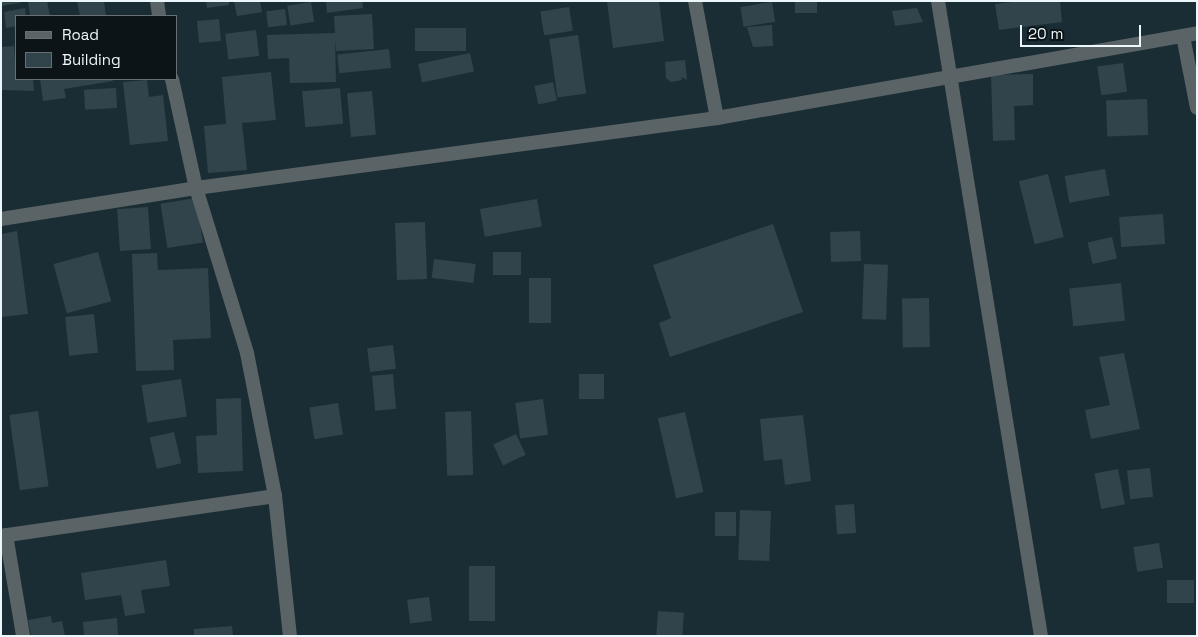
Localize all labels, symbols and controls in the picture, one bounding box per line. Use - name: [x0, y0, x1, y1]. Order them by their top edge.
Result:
- legend: [15, 15, 178, 80]
- scale bar: [1023, 15, 1144, 47]
- text: 20 m: [1028, 24, 1063, 43]
- text: Road: [62, 25, 99, 44]
- text: Building: [62, 50, 121, 69]

